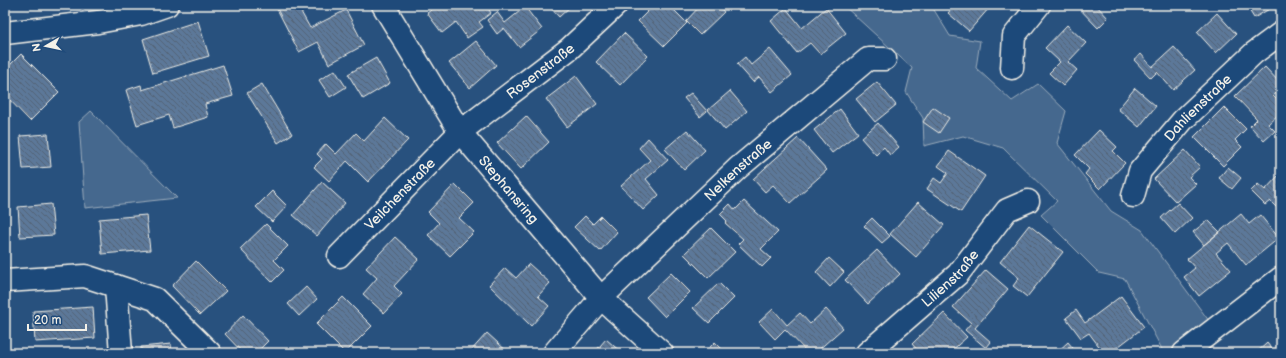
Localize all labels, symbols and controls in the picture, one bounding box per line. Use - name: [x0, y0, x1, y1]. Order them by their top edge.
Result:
- north arrow: [26, 26, 66, 66]
- street label: Rosenstraße: [503, 40, 578, 103]
- text: N: [30, 42, 44, 53]
- street label: Dahlienstraße: [1161, 71, 1235, 145]
- street label: Nelkenstraße: [701, 135, 775, 205]
- street label: Stephansring: [475, 152, 542, 227]
- street label: Veilchenstraße: [361, 155, 439, 234]
- street label: Lilienstraße: [918, 246, 982, 311]
- scale bar: [28, 306, 86, 332]
- text: 20 m: [34, 313, 61, 328]

